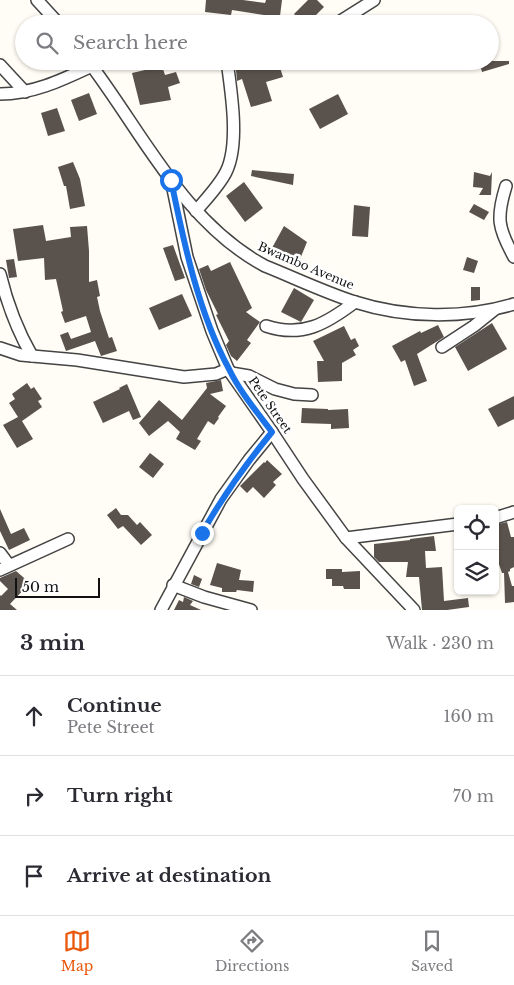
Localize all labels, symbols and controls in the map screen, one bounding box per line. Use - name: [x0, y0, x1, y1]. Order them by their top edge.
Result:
- search box: [15, 15, 499, 70]
- icon: search: [33, 29, 61, 57]
- text: Search here: [73, 31, 188, 54]
- route start: [160, 169, 183, 192]
- street label: Bwambo Avenue: [256, 239, 357, 293]
- street label: Pete Street: [245, 373, 296, 436]
- map controls: [454, 505, 499, 595]
- button: locate: [454, 505, 499, 550]
- route end: [191, 522, 214, 545]
- button: layers: [454, 550, 499, 595]
- scale bar: [15, 575, 100, 598]
- text: 50 m: [22, 578, 59, 596]
- text: 3 min: [20, 630, 85, 656]
- text: Walk · 230 m: [386, 633, 494, 653]
- text: Continue: [67, 694, 162, 717]
- icon: ahead: [20, 702, 48, 730]
- text: 160 m: [443, 706, 494, 726]
- text: Pete Street: [67, 717, 155, 737]
- icon: right: [20, 782, 48, 810]
- text: Turn right: [67, 784, 173, 807]
- text: 70 m: [453, 786, 494, 806]
- icon: arrive: [20, 862, 48, 890]
- text: Arrive at destination: [67, 864, 271, 887]
- tab: Map: [61, 927, 93, 975]
- tab: Directions: [215, 927, 289, 975]
- tab: Saved: [411, 927, 453, 975]

